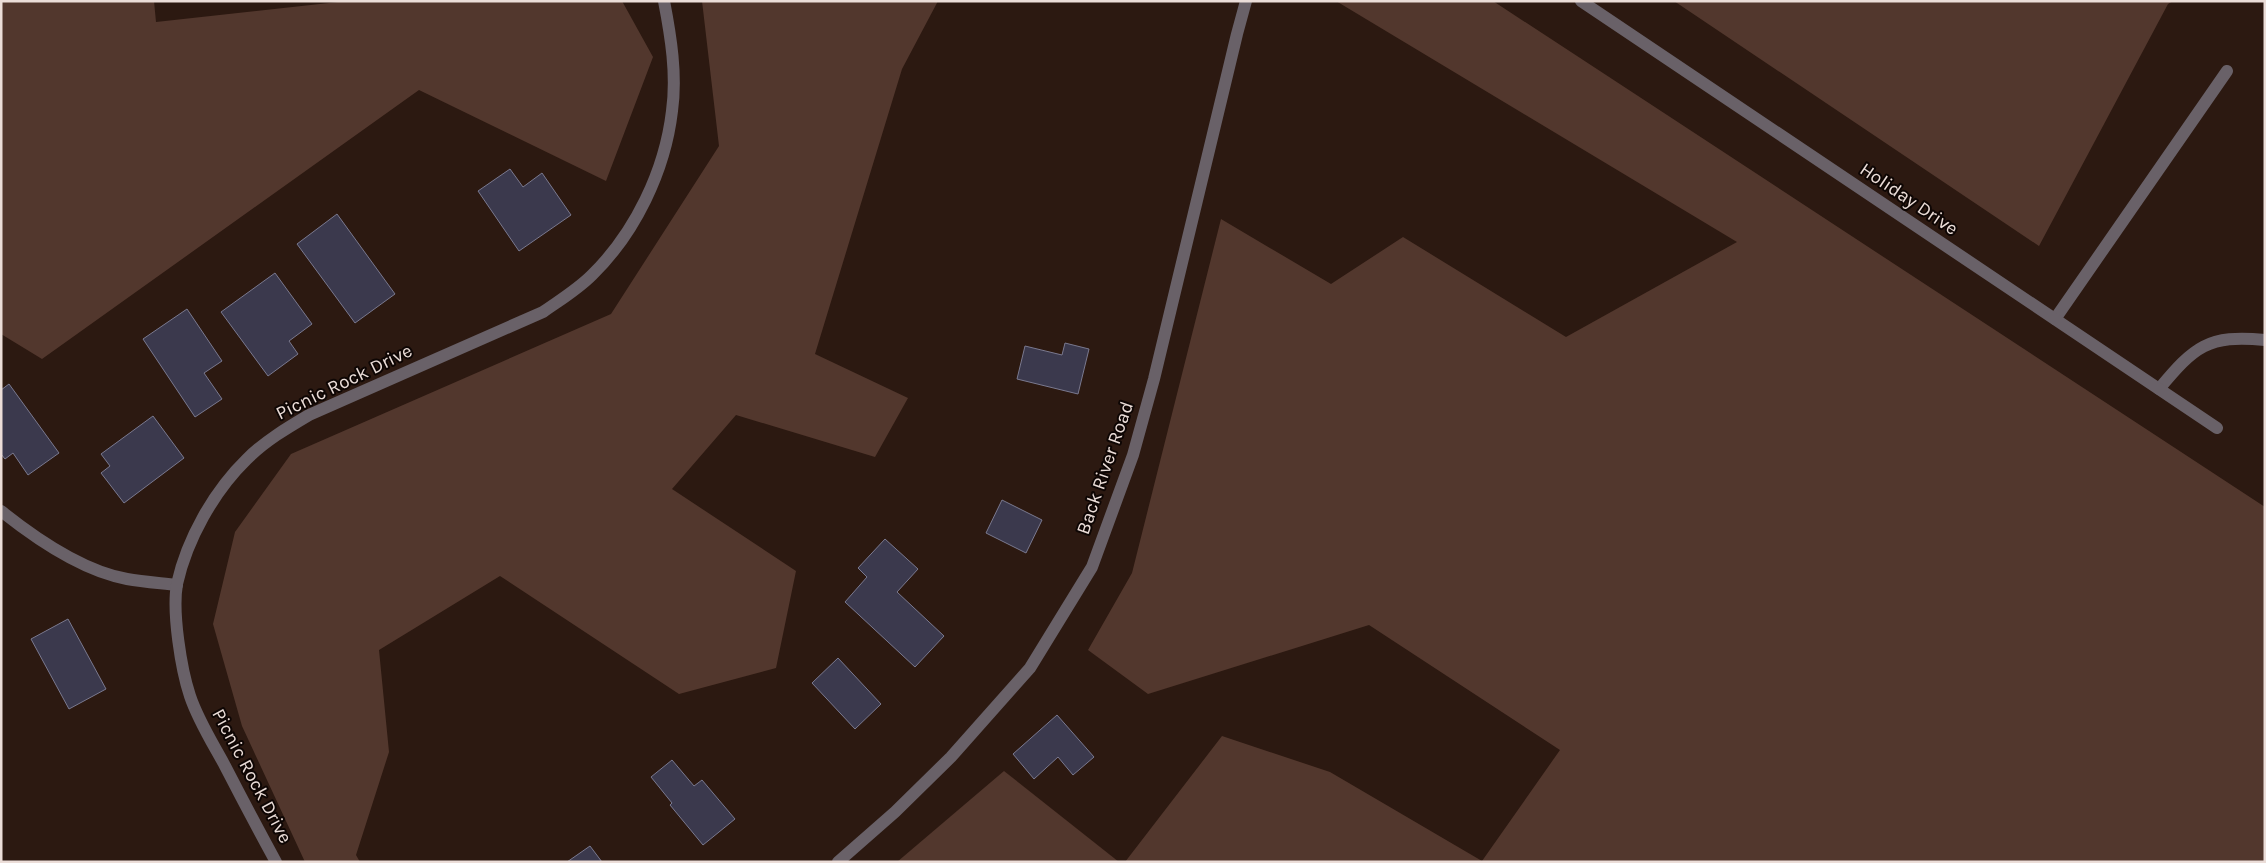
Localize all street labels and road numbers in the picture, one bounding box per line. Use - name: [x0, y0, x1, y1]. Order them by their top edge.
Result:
- street label: Holiday Drive: [1856, 158, 1962, 240]
- street label: Picnic Rock Drive: [272, 339, 416, 425]
- street label: Back River Road: [1072, 399, 1138, 537]
- street label: Picnic Rock Drive: [207, 705, 297, 847]

